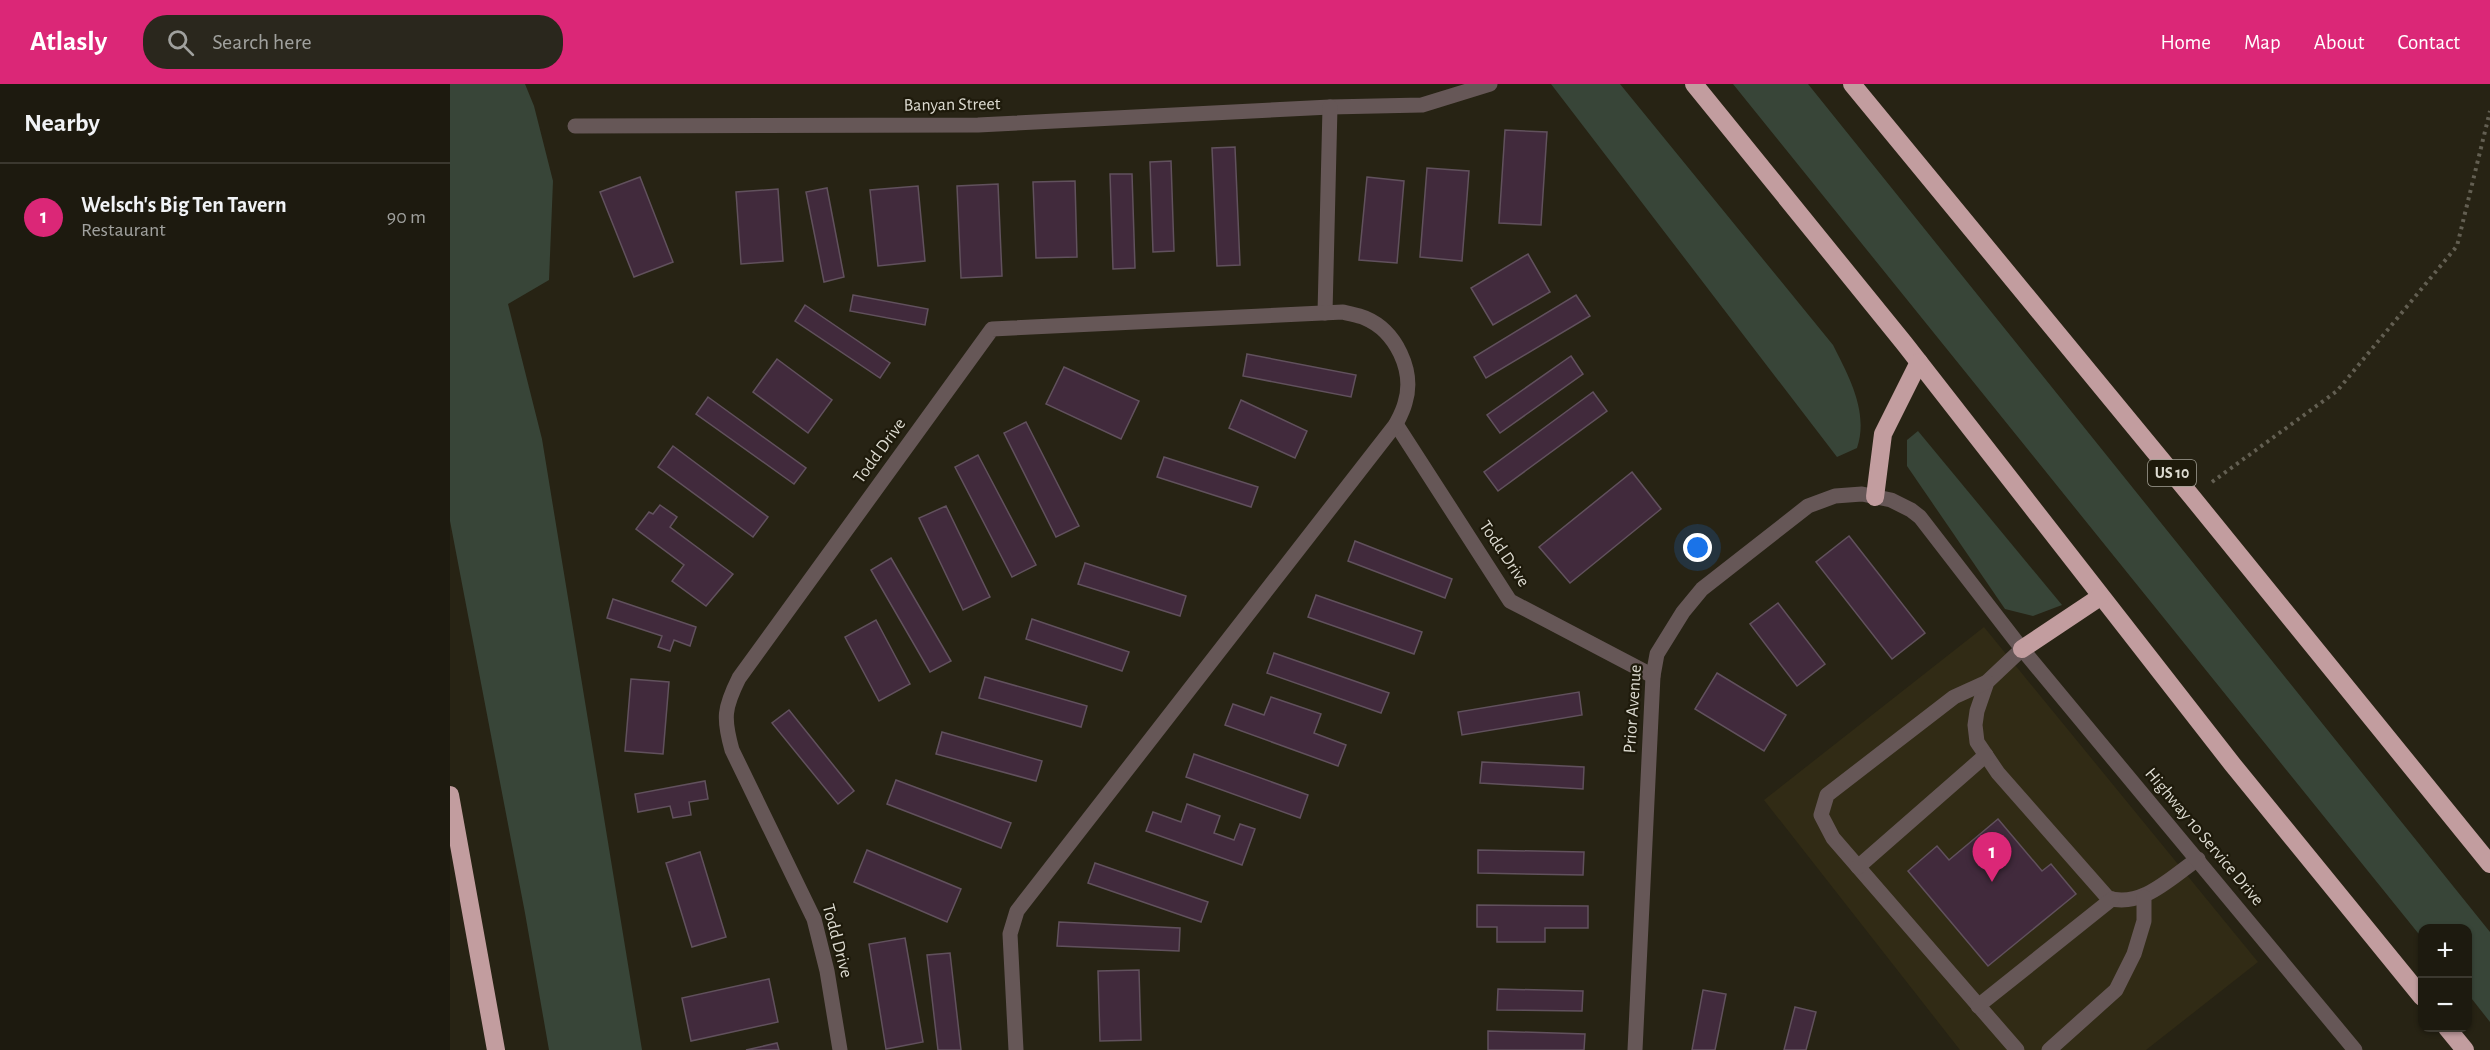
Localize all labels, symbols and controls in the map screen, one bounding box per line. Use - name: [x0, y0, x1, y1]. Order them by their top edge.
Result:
- search box: [143, 15, 563, 69]
- icon: search: [164, 26, 197, 59]
- text: Atlasly: [30, 28, 107, 56]
- text: Search here: [212, 31, 312, 53]
- text: Home: [2160, 32, 2211, 53]
- text: Map: [2244, 32, 2281, 53]
- text: About: [2314, 32, 2364, 53]
- text: Contact: [2397, 32, 2460, 53]
- street label: Banyan Street: [903, 95, 1001, 115]
- text: Nearby: [24, 110, 100, 136]
- text: Welsch's Big Ten Tavern: [81, 194, 287, 216]
- text: 1: [40, 207, 47, 227]
- text: 90 m: [387, 207, 426, 227]
- text: Restaurant: [81, 220, 166, 240]
- street label: Todd Drive: [851, 415, 909, 487]
- road number: US 10: [2148, 460, 2196, 486]
- street label: Todd Drive: [1475, 518, 1533, 590]
- your location: [1683, 533, 1712, 562]
- street label: Prior Avenue: [1621, 664, 1645, 754]
- street label: Highway 10 Service Drive: [2141, 765, 2267, 909]
- pin: 1: [1972, 832, 2012, 882]
- street label: Todd Drive: [819, 902, 855, 980]
- map controls: [2418, 924, 2472, 1032]
- button: +: [2418, 924, 2472, 978]
- button: −: [2418, 978, 2472, 1032]

